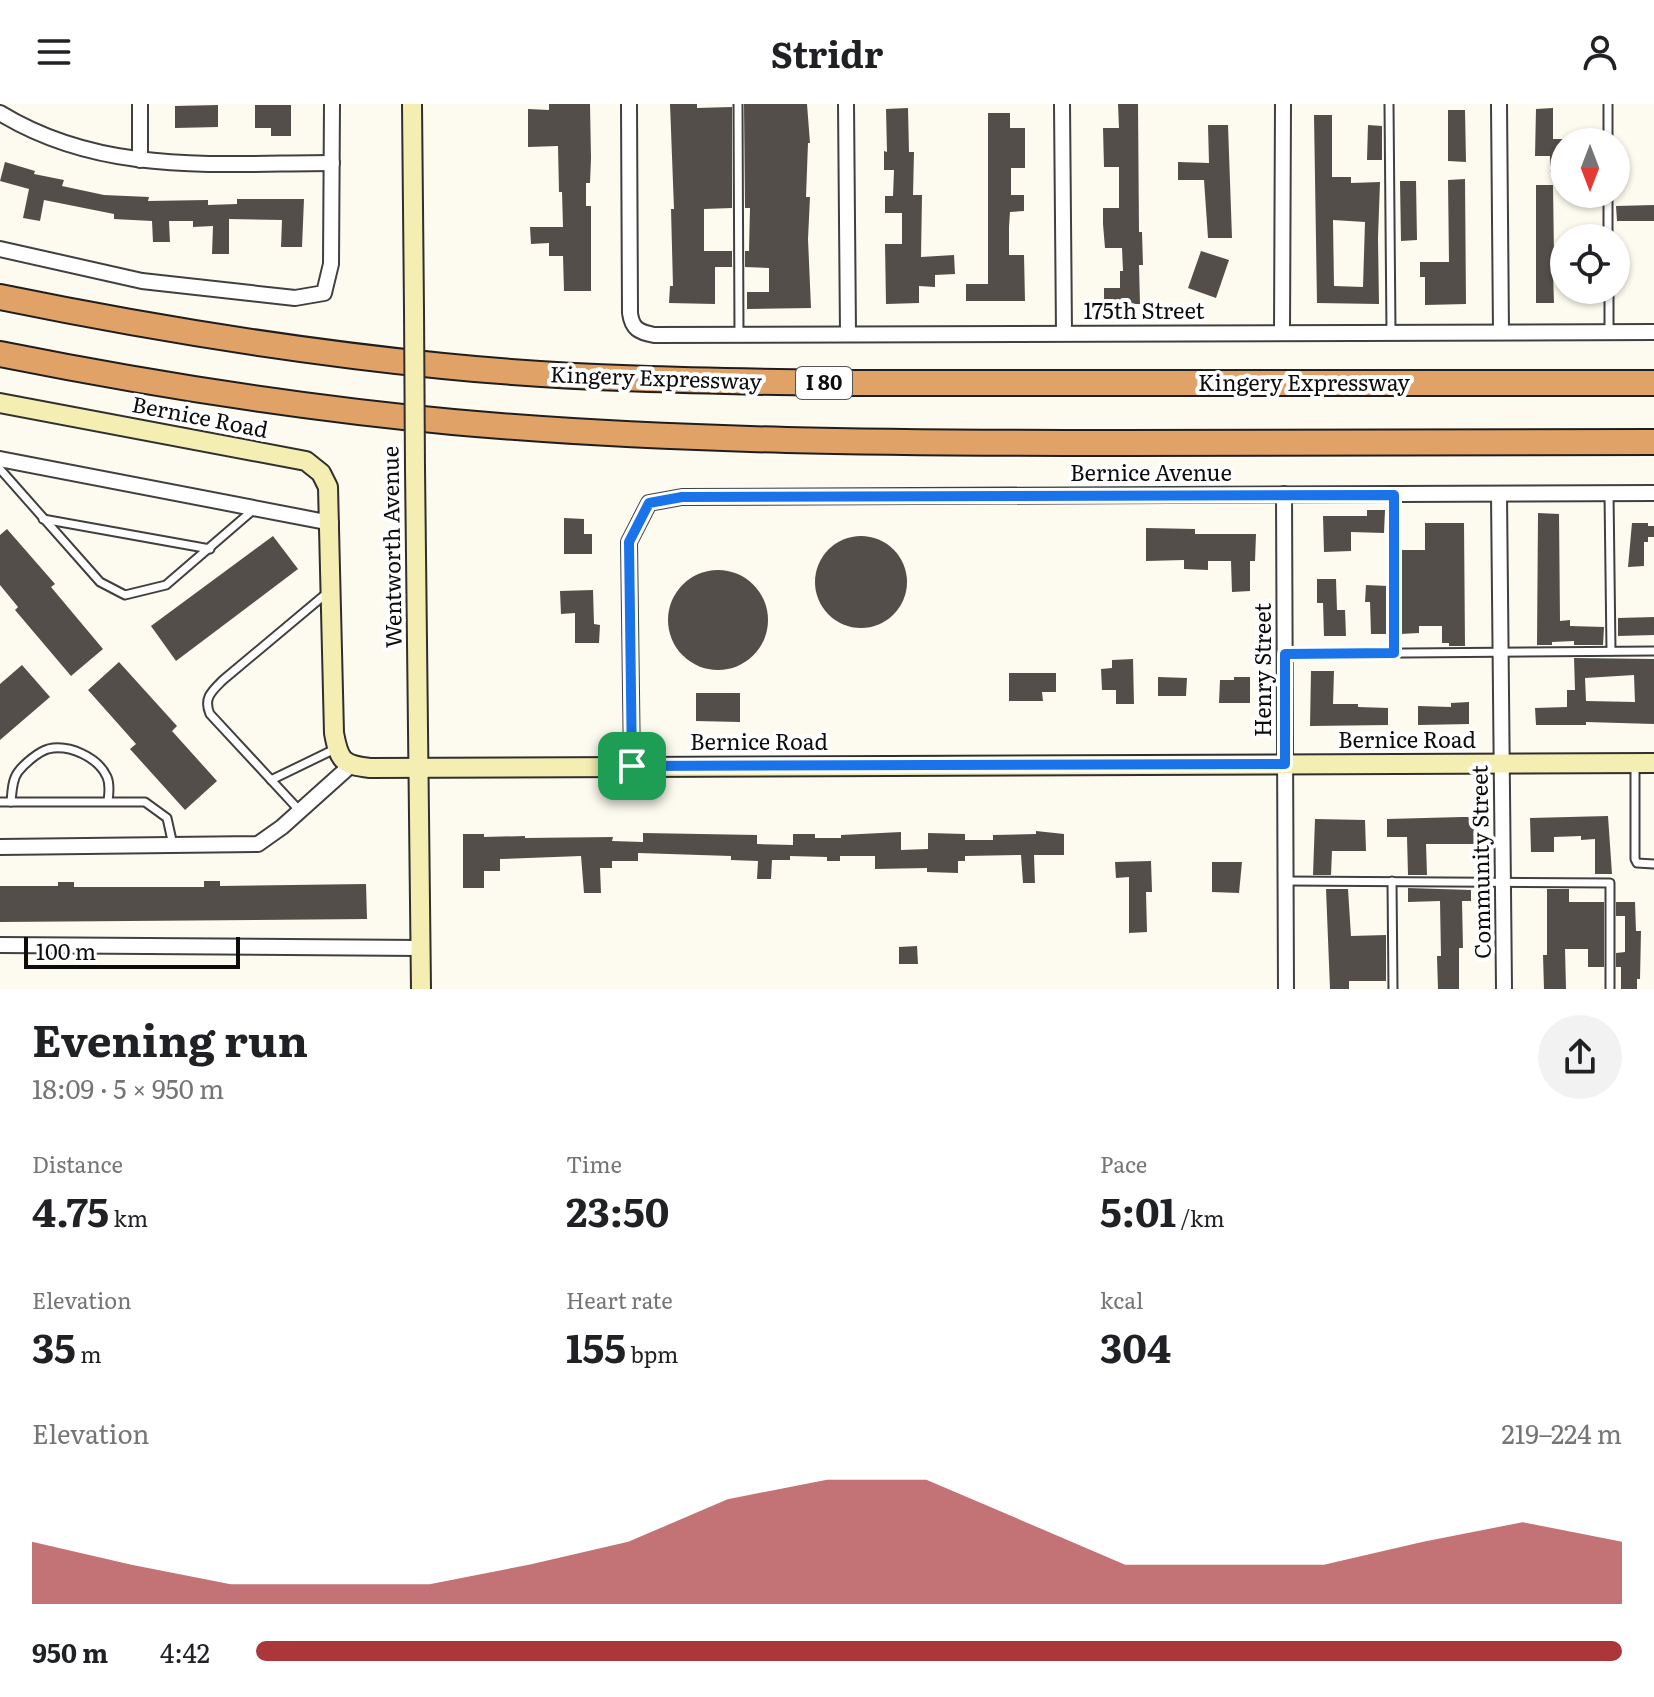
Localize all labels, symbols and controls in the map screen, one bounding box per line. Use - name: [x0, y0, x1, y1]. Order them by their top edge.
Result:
- text: Stridr: [771, 26, 883, 79]
- icon: menu: [32, 30, 76, 74]
- icon: person: [1578, 30, 1622, 74]
- north arrow: [1550, 128, 1630, 208]
- map controls: [1550, 128, 1630, 304]
- button: locate: [1550, 224, 1630, 304]
- street label: 175th Street: [1084, 293, 1205, 326]
- street label: Kingery Expressway: [550, 356, 763, 397]
- street label: Kingery Expressway: [1198, 365, 1410, 398]
- road number: I 80: [796, 367, 852, 399]
- street label: Bernice Road: [129, 386, 271, 445]
- street label: Wentworth Avenue: [372, 446, 409, 648]
- street label: Bernice Avenue: [1070, 455, 1232, 488]
- street label: Henry Street: [1245, 603, 1278, 737]
- street label: Bernice Road: [1338, 722, 1476, 755]
- street label: Bernice Road: [690, 724, 828, 757]
- pin: [598, 732, 666, 800]
- icon: arrive: [610, 744, 654, 788]
- street label: Community Street: [1461, 765, 1498, 959]
- scale bar: [24, 933, 240, 969]
- text: 100 m: [36, 934, 96, 967]
- text: Evening run: [32, 1005, 308, 1071]
- button: share: [1538, 1015, 1622, 1099]
- text: 18:09 · 5 × 950 m: [32, 1068, 224, 1107]
- text: Distance: [32, 1147, 123, 1180]
- text: Time: [566, 1147, 622, 1180]
- text: Pace: [1100, 1147, 1147, 1180]
- text: 4.75: [32, 1180, 109, 1239]
- text: 23:50: [566, 1180, 669, 1239]
- text: 5:01: [1100, 1180, 1176, 1239]
- text: km: [109, 1201, 148, 1234]
- text: /km: [1176, 1201, 1225, 1234]
- text: Elevation: [32, 1283, 131, 1316]
- text: Heart rate: [566, 1283, 673, 1316]
- text: kcal: [1100, 1283, 1143, 1316]
- text: 35: [32, 1316, 76, 1375]
- text: 155: [566, 1316, 626, 1375]
- text: 304: [1100, 1316, 1171, 1375]
- text: m: [76, 1337, 102, 1370]
- text: bpm: [626, 1337, 678, 1370]
- text: Elevation: [32, 1413, 150, 1452]
- text: 219–224 m: [1502, 1413, 1622, 1452]
- text: 950 m: [32, 1632, 108, 1671]
- text: 4:42: [160, 1632, 210, 1671]

